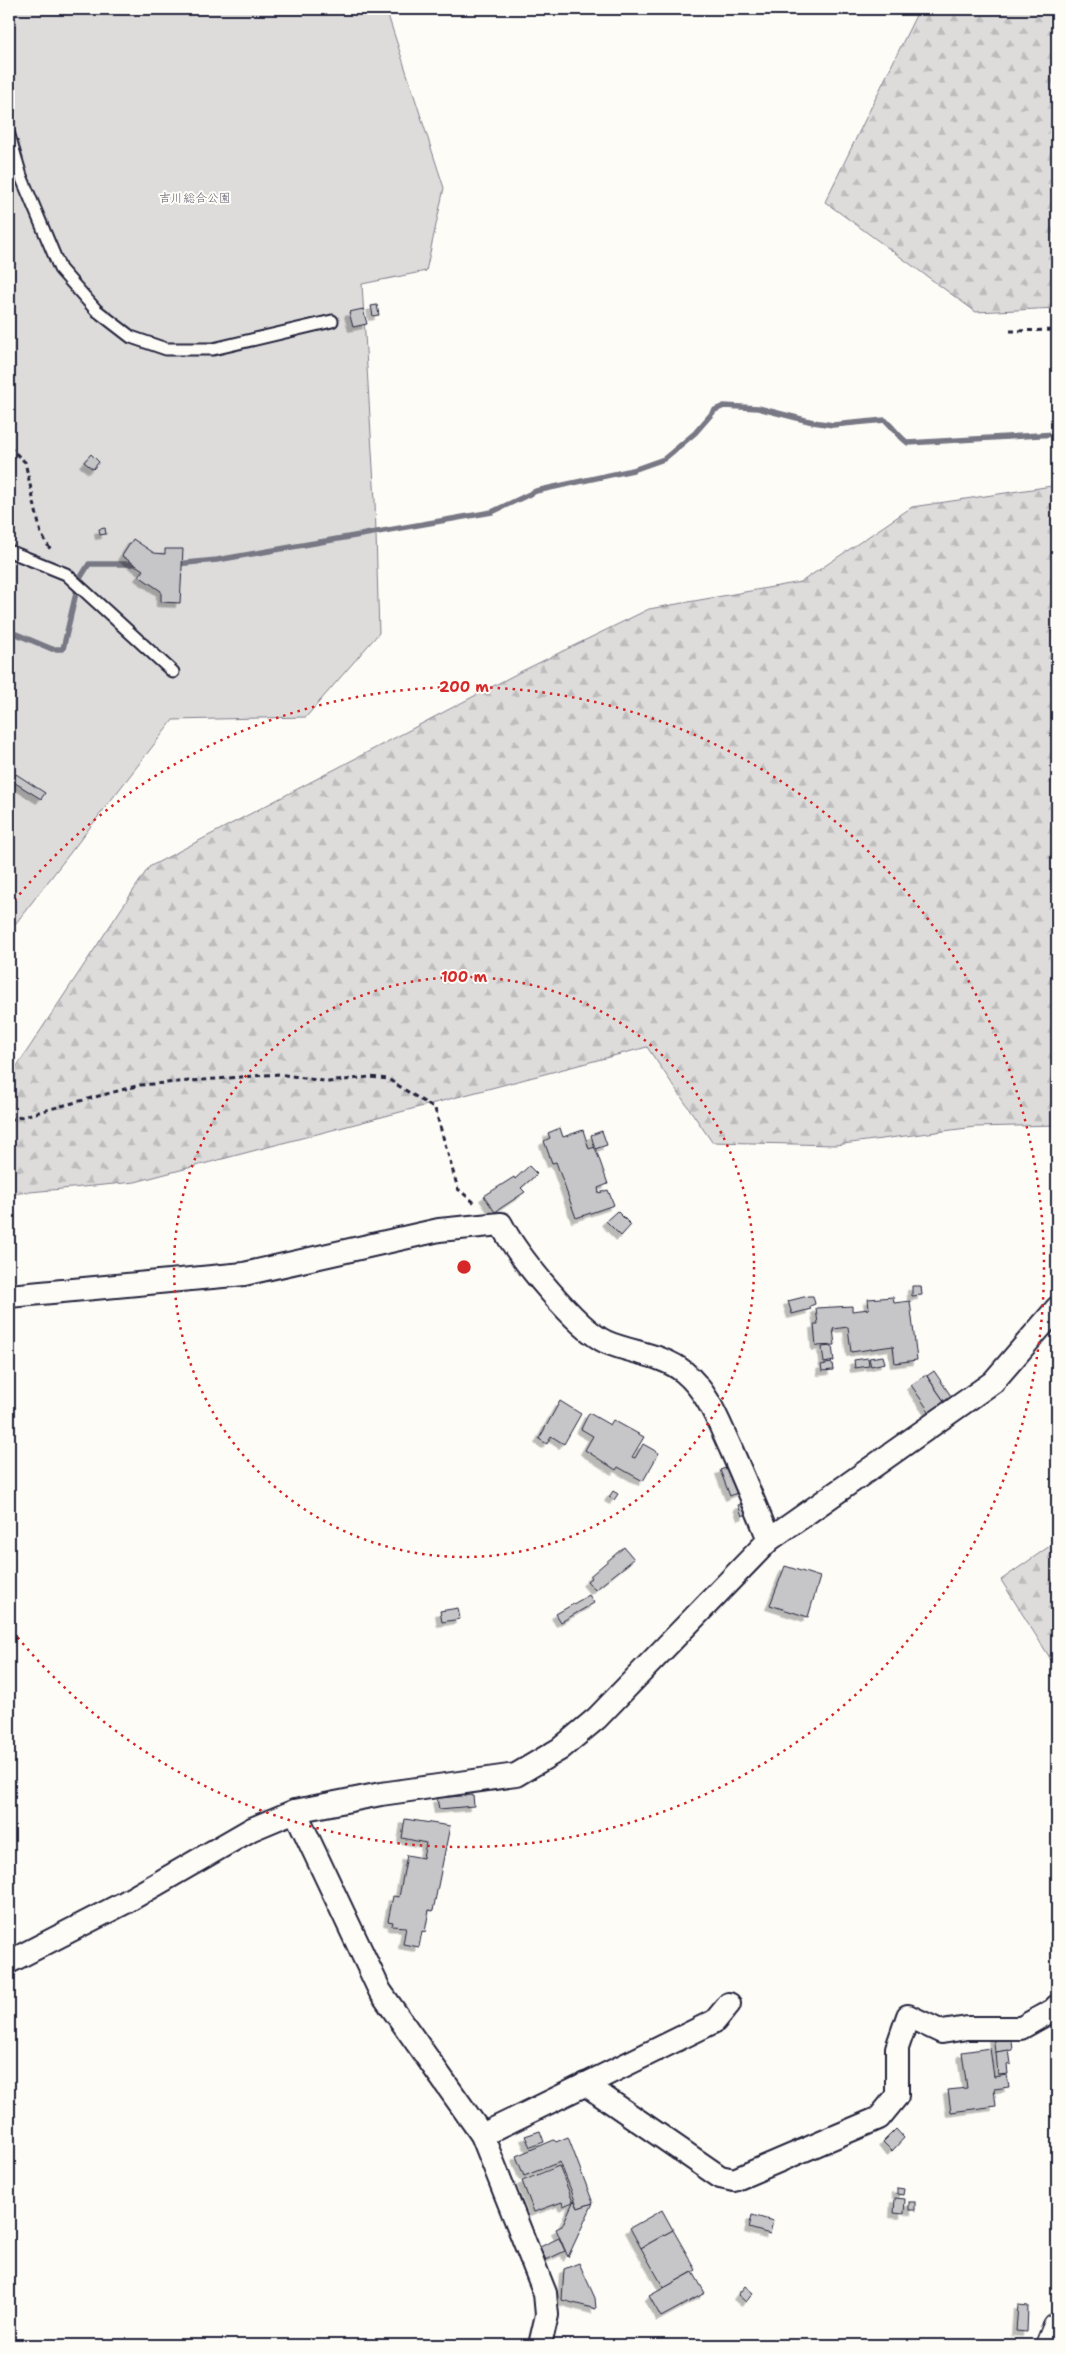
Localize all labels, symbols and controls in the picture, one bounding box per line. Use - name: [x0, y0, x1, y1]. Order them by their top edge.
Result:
- park label: 吉川総合公園: [159, 190, 231, 206]
- text: 200 m: [439, 677, 489, 697]
- text: 100 m: [441, 967, 487, 987]
- centre of rings: [455, 1258, 473, 1276]

